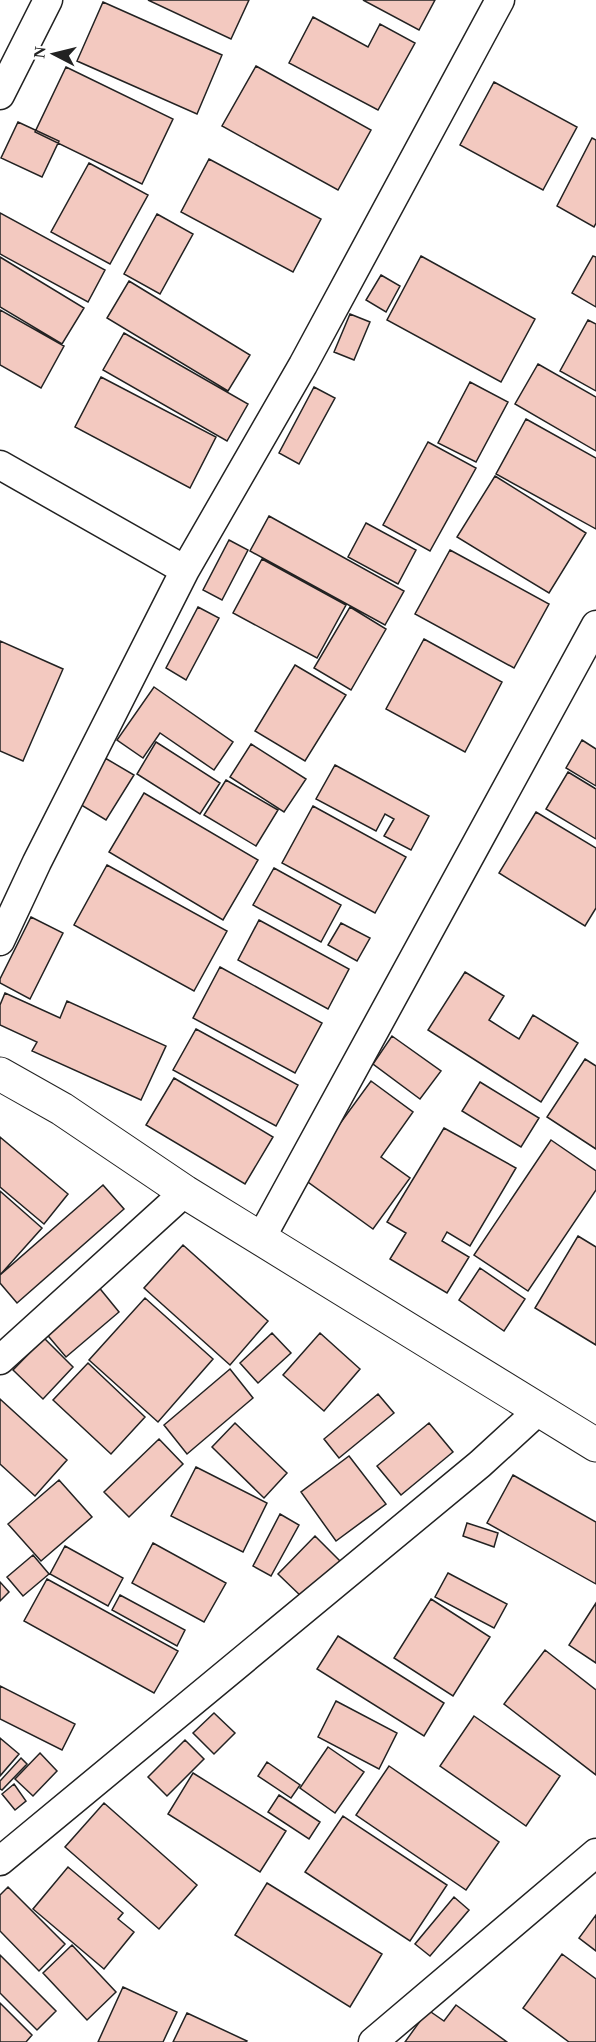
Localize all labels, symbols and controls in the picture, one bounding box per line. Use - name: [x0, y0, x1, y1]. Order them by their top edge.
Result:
- north arrow: [24, 24, 84, 84]
- text: N: [30, 45, 49, 59]

